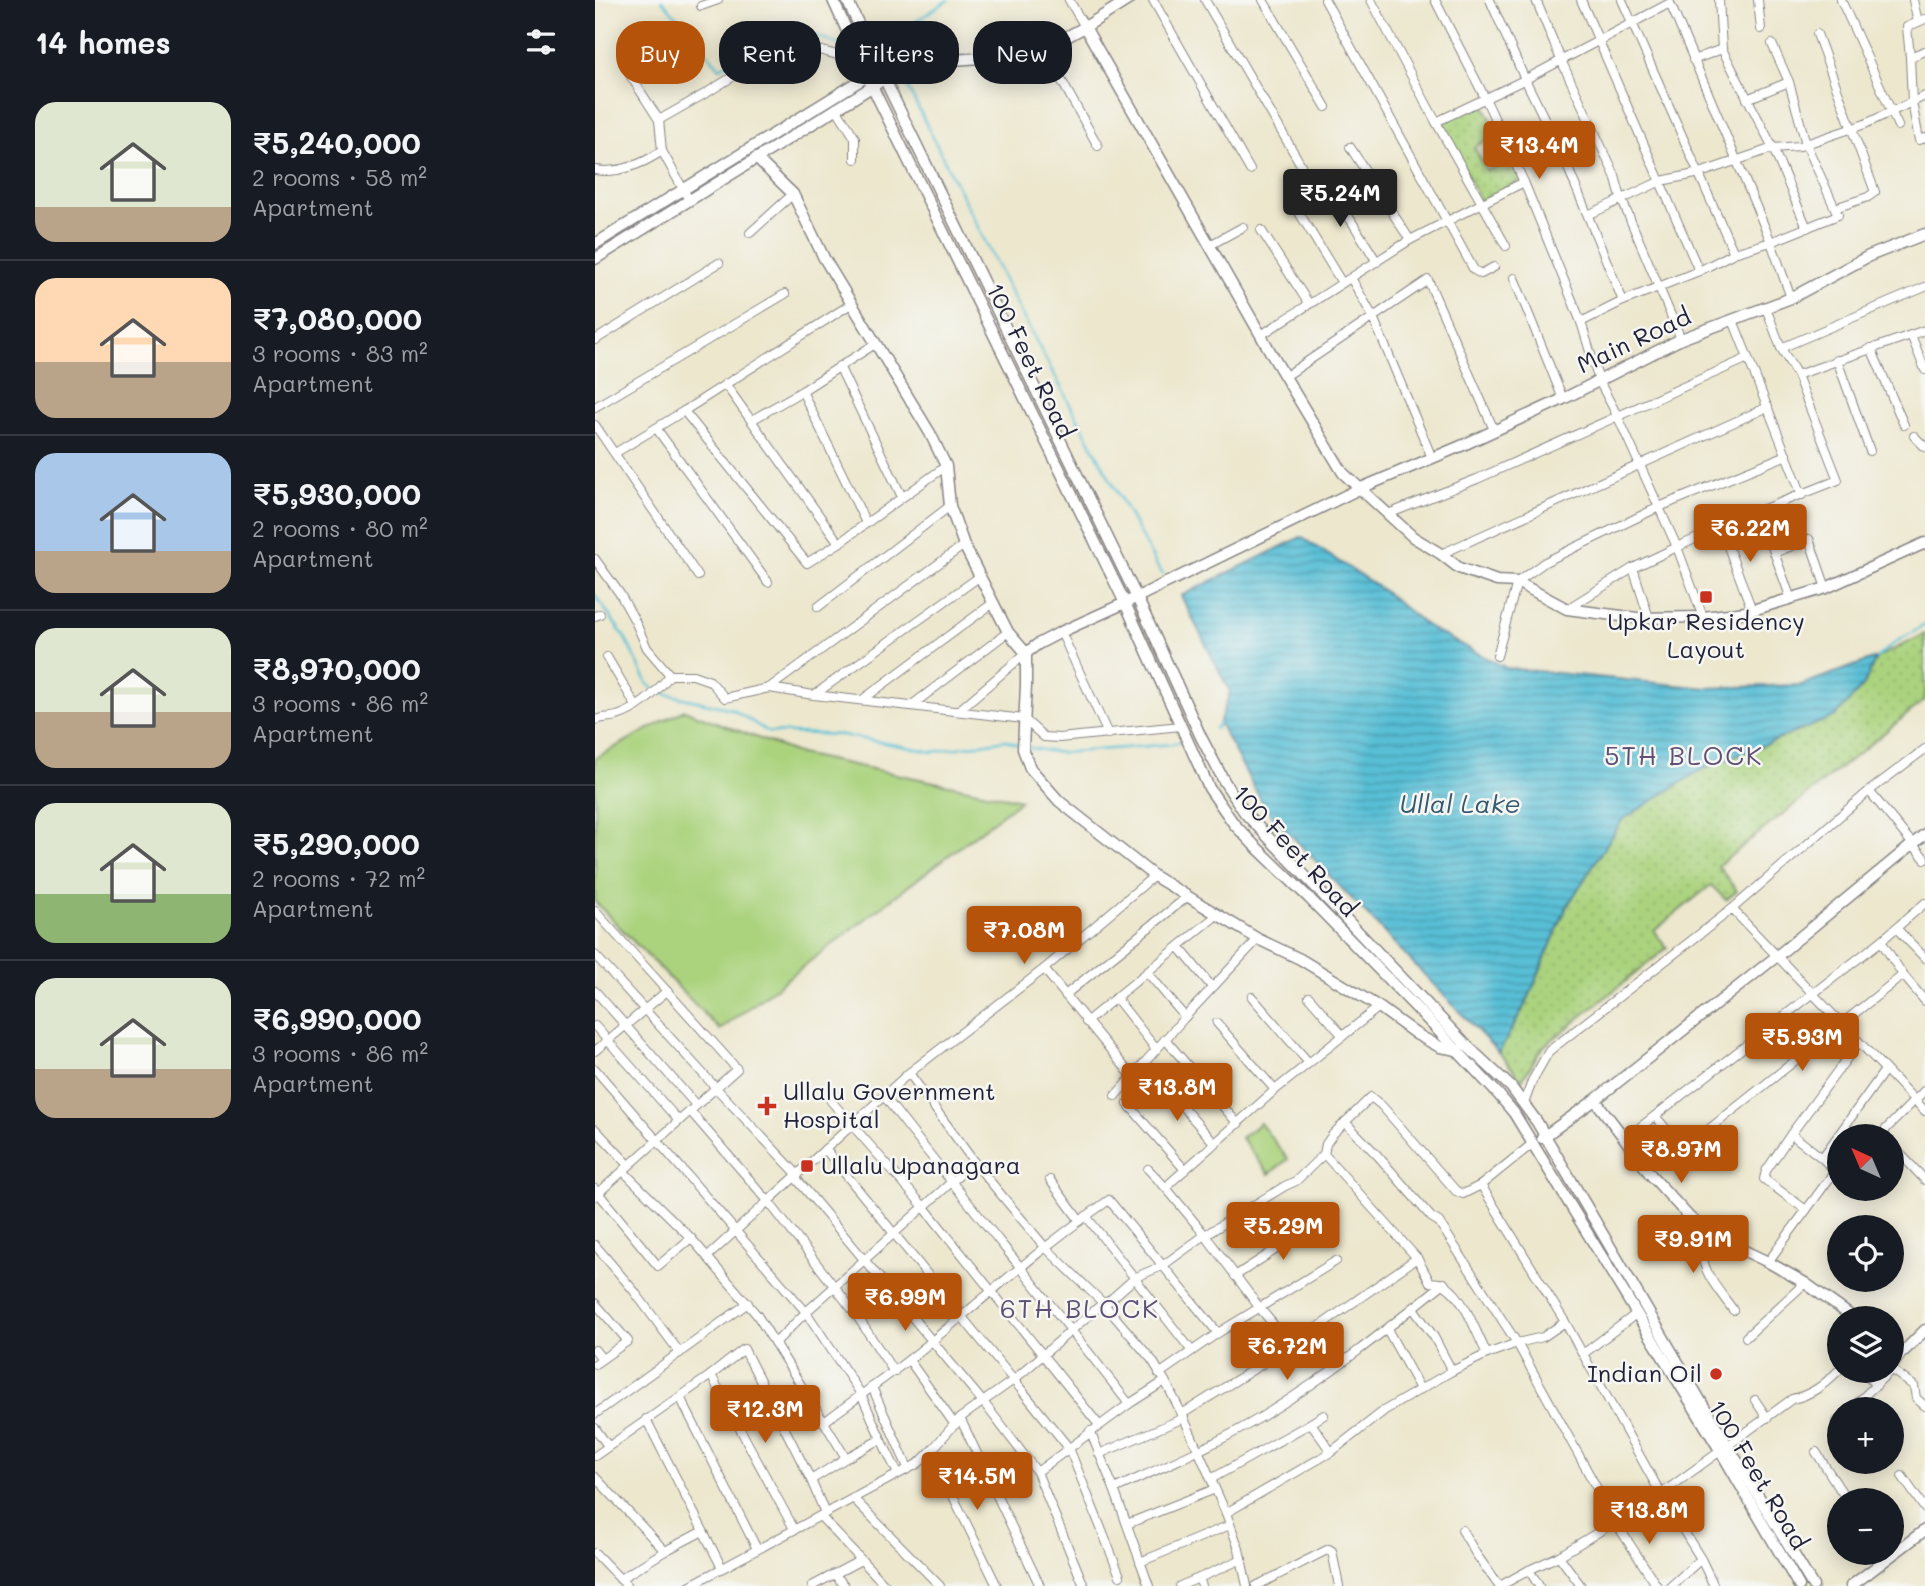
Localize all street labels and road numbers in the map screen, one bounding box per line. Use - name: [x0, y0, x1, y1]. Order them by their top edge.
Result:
- street label: 100 Feet Road: [980, 278, 1082, 443]
- street label: Main Road: [1571, 300, 1695, 380]
- street label: 100 Feet Road: [1227, 778, 1365, 922]
- street label: 100 Feet Road: [1702, 1394, 1816, 1555]

